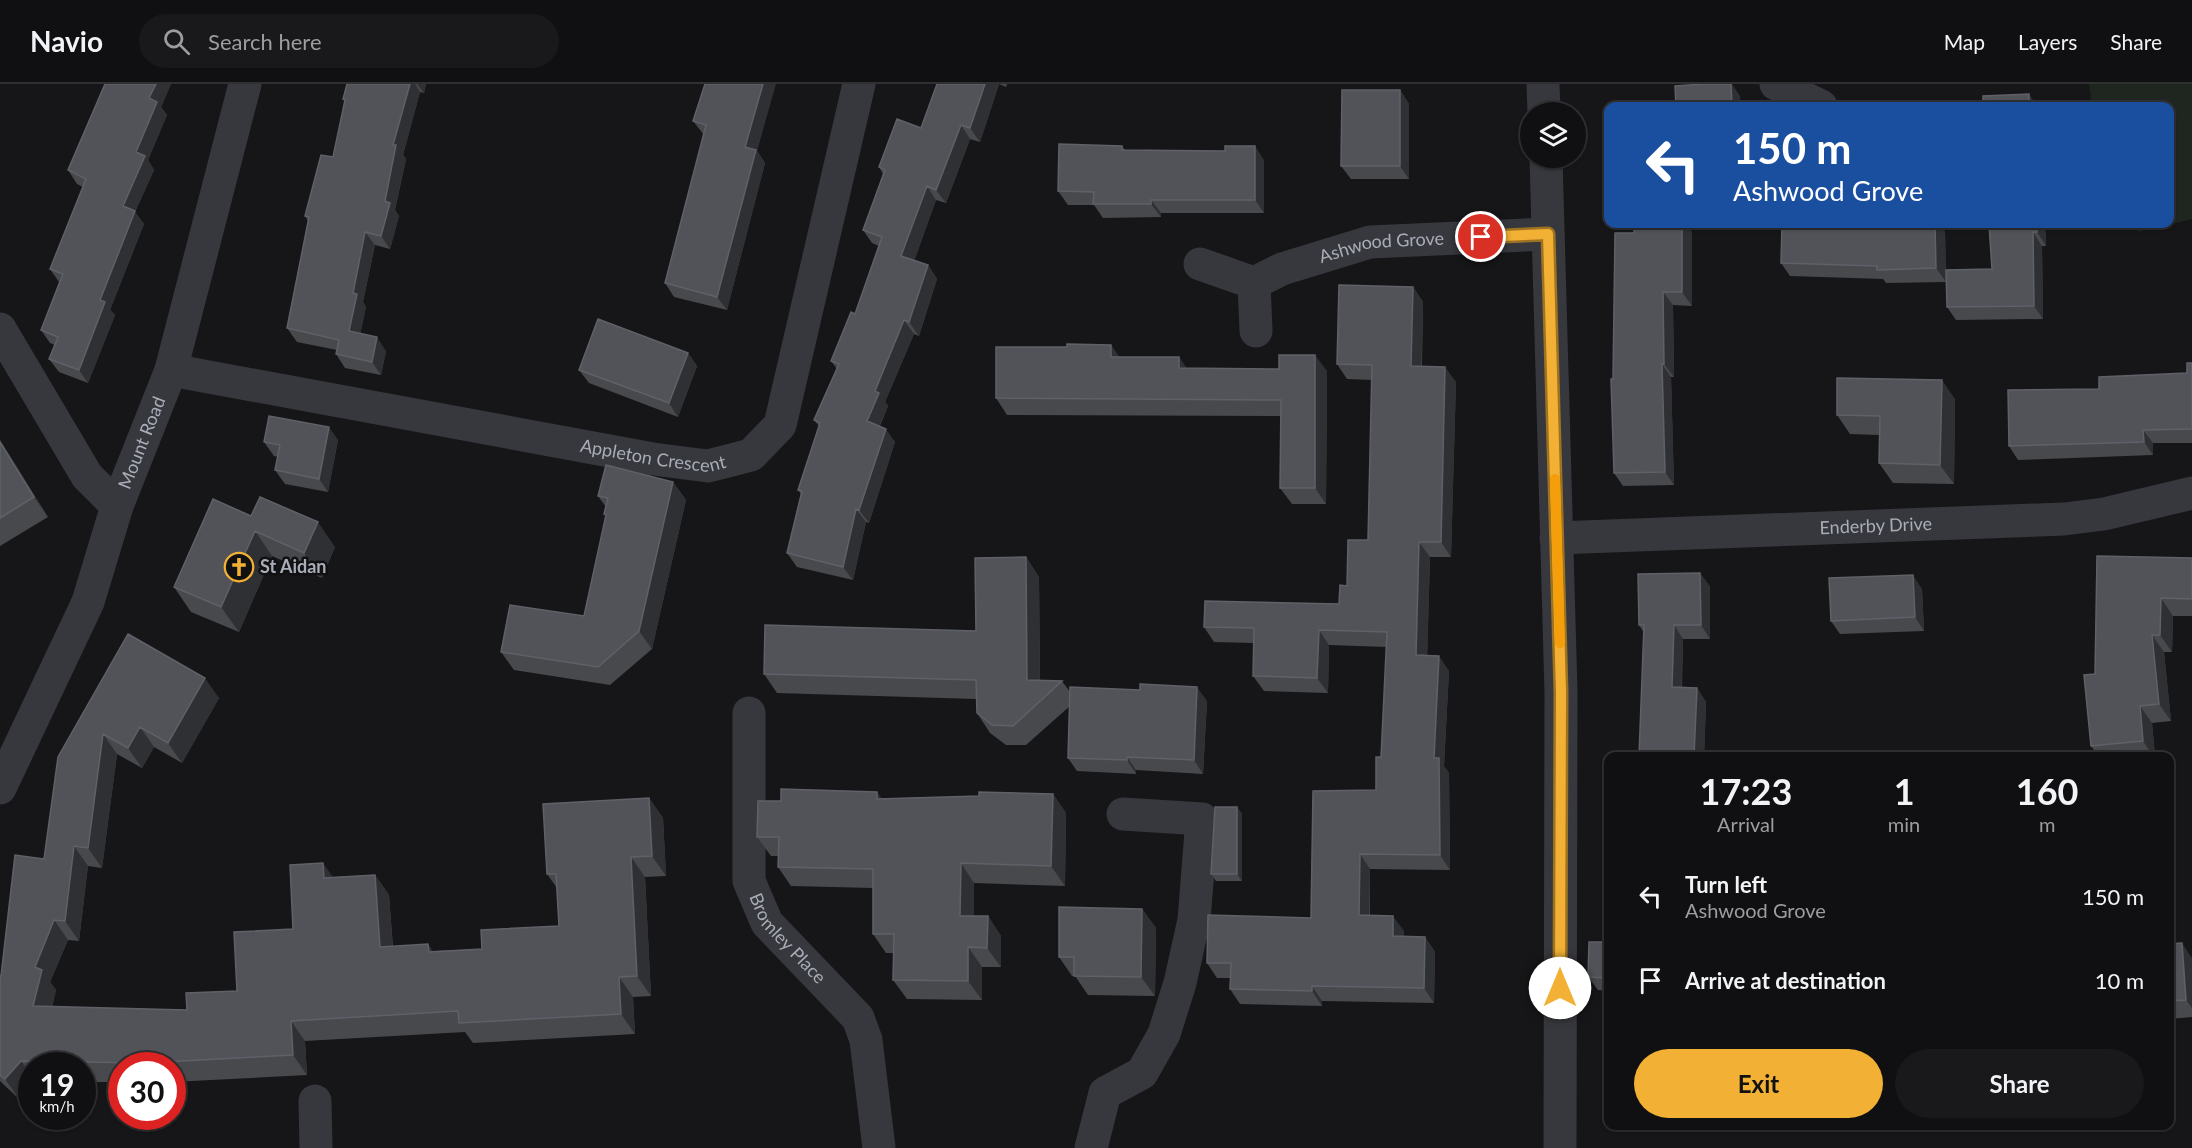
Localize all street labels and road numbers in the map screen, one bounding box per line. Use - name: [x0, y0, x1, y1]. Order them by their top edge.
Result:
- street label: Ashwood Grove: [1316, 227, 1444, 267]
- street label: Mount Road: [113, 393, 169, 492]
- street label: Appleton Crescent: [579, 434, 728, 476]
- street label: Enderby Drive: [1819, 512, 1932, 538]
- street label: Bromley Place: [745, 889, 831, 988]

